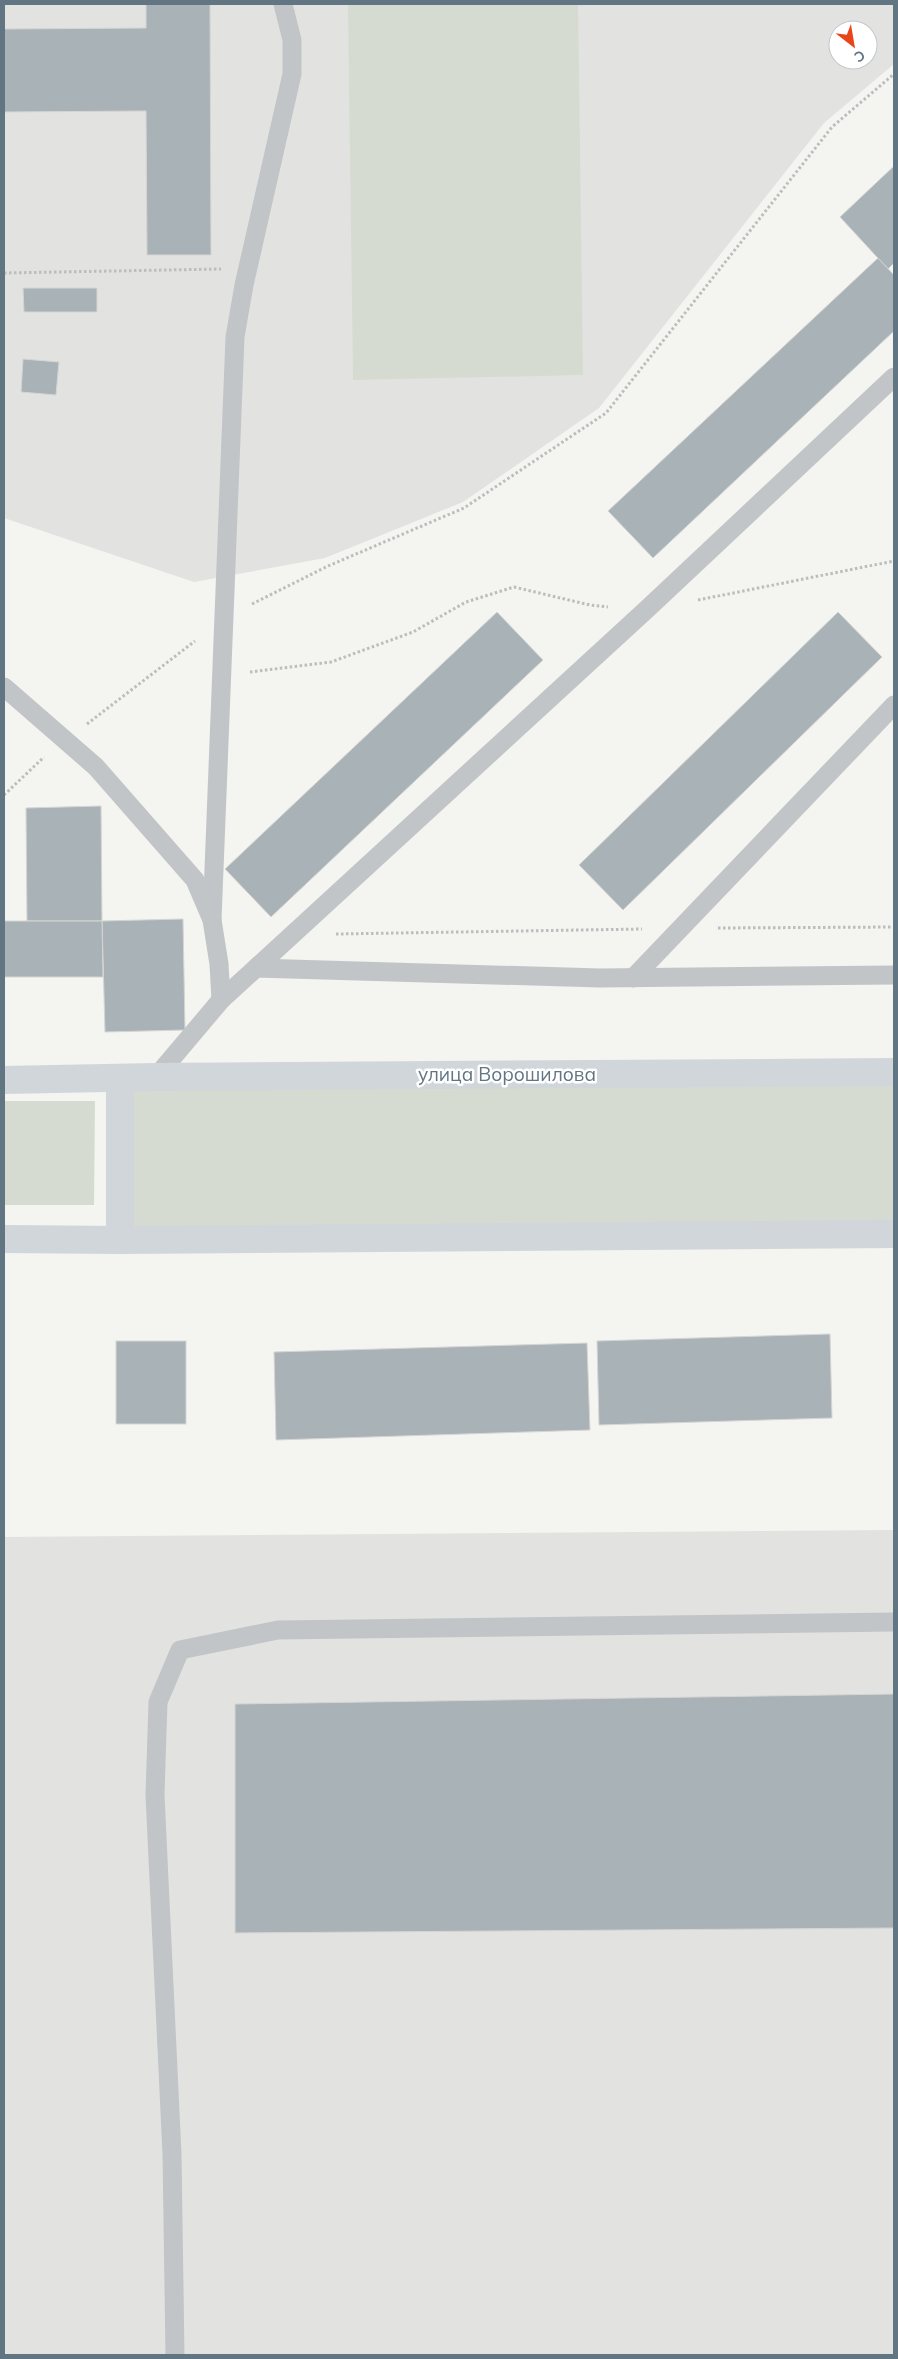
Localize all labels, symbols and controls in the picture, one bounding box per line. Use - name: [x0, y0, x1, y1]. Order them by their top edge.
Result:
- north arrow: [828, 20, 878, 70]
- text: С: [851, 46, 868, 66]
- street label: улица Ворошилова: [418, 1062, 596, 1086]

